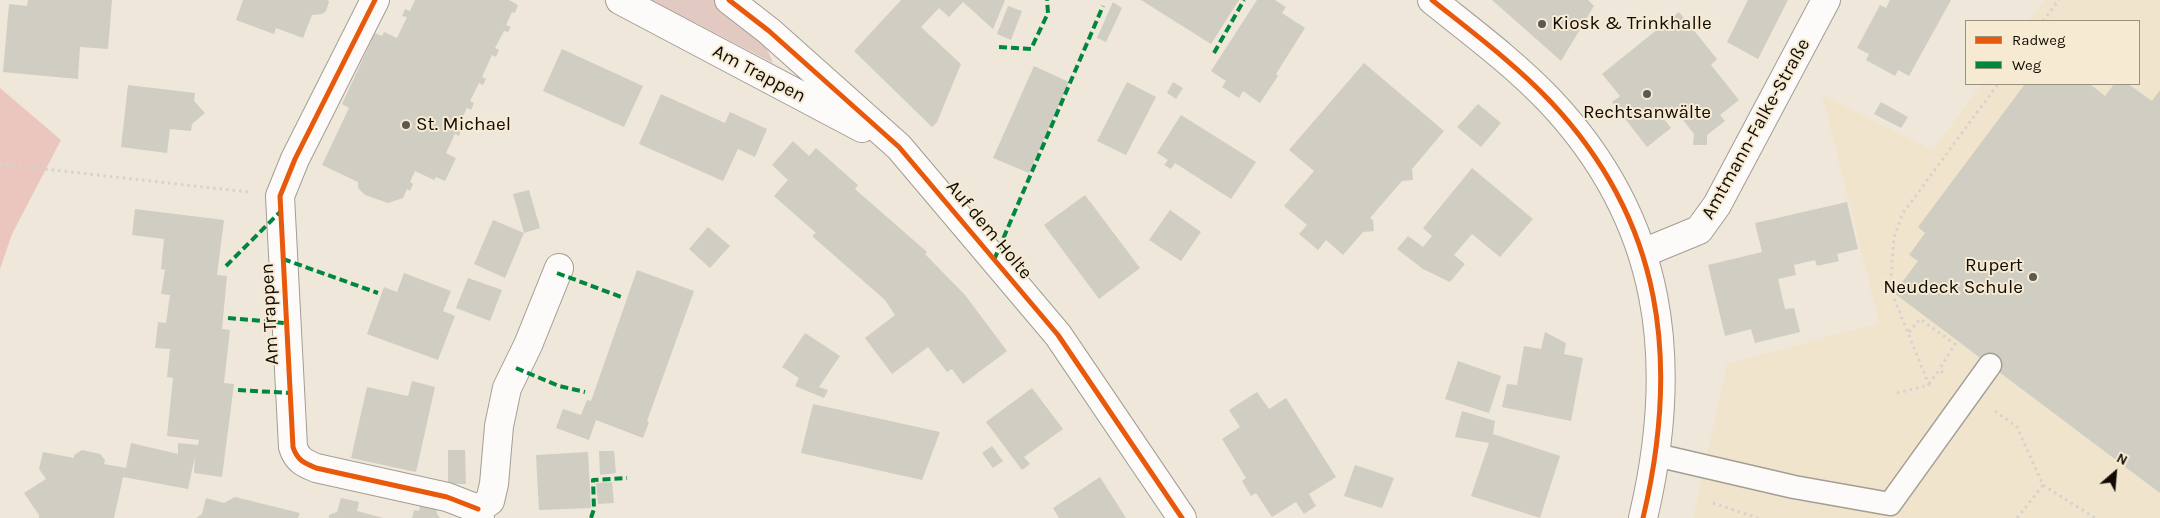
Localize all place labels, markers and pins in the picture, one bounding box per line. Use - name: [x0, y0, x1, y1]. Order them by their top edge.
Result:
- place label: Kiosk & Trinkhalle: [1552, 13, 1712, 35]
- marker: Kiosk & Trinkhalle: [1536, 18, 1548, 30]
- marker: Rechtsanwälte: [1641, 88, 1653, 100]
- place label: Rechtsanwälte: [1583, 102, 1711, 124]
- place label: St. Michael: [416, 114, 511, 136]
- marker: St. Michael: [400, 119, 412, 131]
- place label: Rupert Neudeck Schule: [1883, 255, 2023, 299]
- marker: Rupert Neudeck Schule: [2027, 271, 2039, 283]

